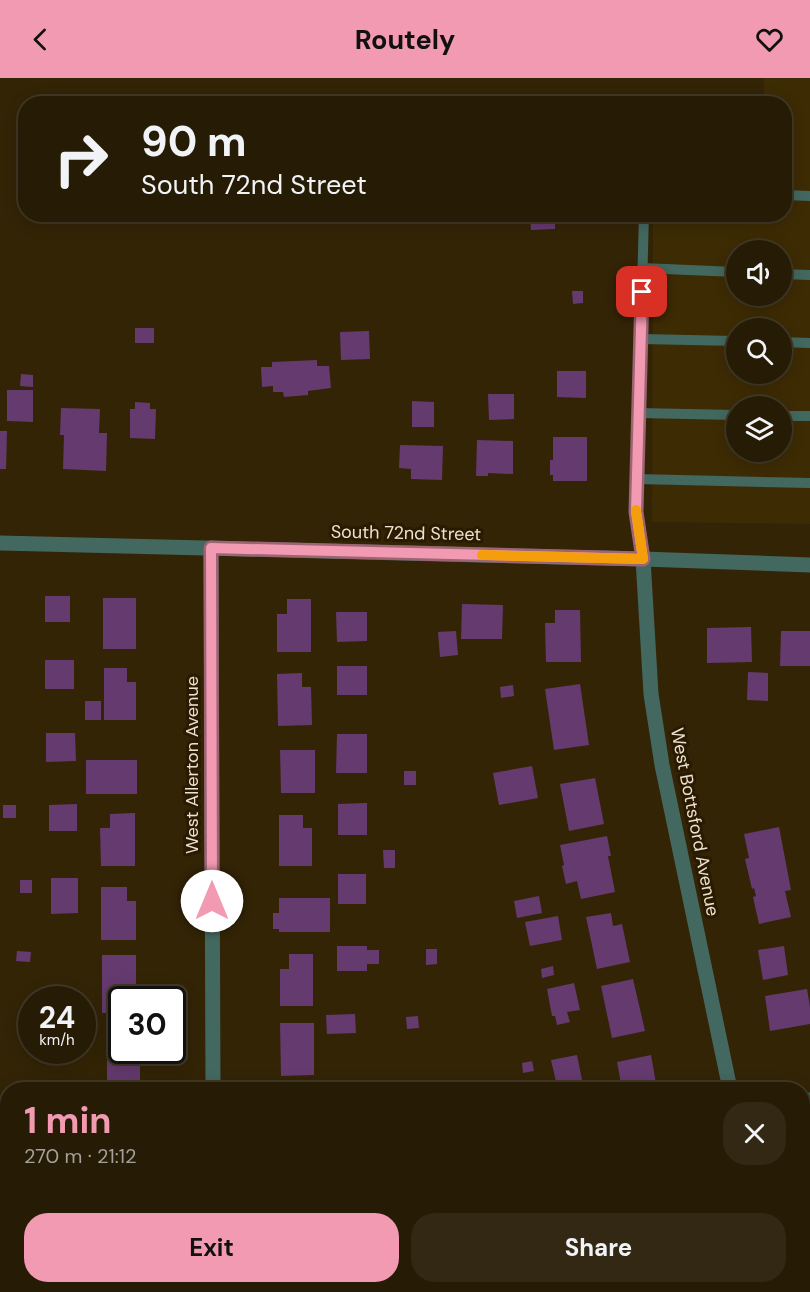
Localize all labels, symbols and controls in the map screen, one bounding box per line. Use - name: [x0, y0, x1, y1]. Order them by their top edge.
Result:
- text: Routely: [355, 22, 455, 57]
- icon: back: [24, 23, 57, 56]
- icon: heart: [753, 23, 786, 56]
- text: 90 m: [141, 114, 247, 169]
- icon: right: [42, 120, 120, 198]
- text: South 72nd Street: [141, 167, 367, 202]
- map controls: [726, 240, 792, 462]
- button: sound: [726, 240, 792, 306]
- pin: [616, 266, 667, 317]
- icon: arrive: [625, 275, 658, 308]
- button: search: [726, 318, 792, 384]
- button: layers: [726, 396, 792, 462]
- street label: South 72nd Street: [331, 520, 481, 546]
- street label: West Allerton Avenue: [180, 676, 204, 854]
- street label: West Bottsford Avenue: [665, 726, 725, 918]
- position arrow: [180, 869, 244, 933]
- speed limit sign: 30: [108, 986, 186, 1064]
- text: 24: [39, 998, 75, 1037]
- text: km/h: [39, 1030, 75, 1050]
- text: 1 min: [24, 1097, 112, 1144]
- button: close: [723, 1102, 786, 1165]
- text: 270 m · 21:12: [24, 1143, 137, 1169]
- button: Exit: [24, 1213, 399, 1282]
- button: Share: [411, 1213, 786, 1282]

